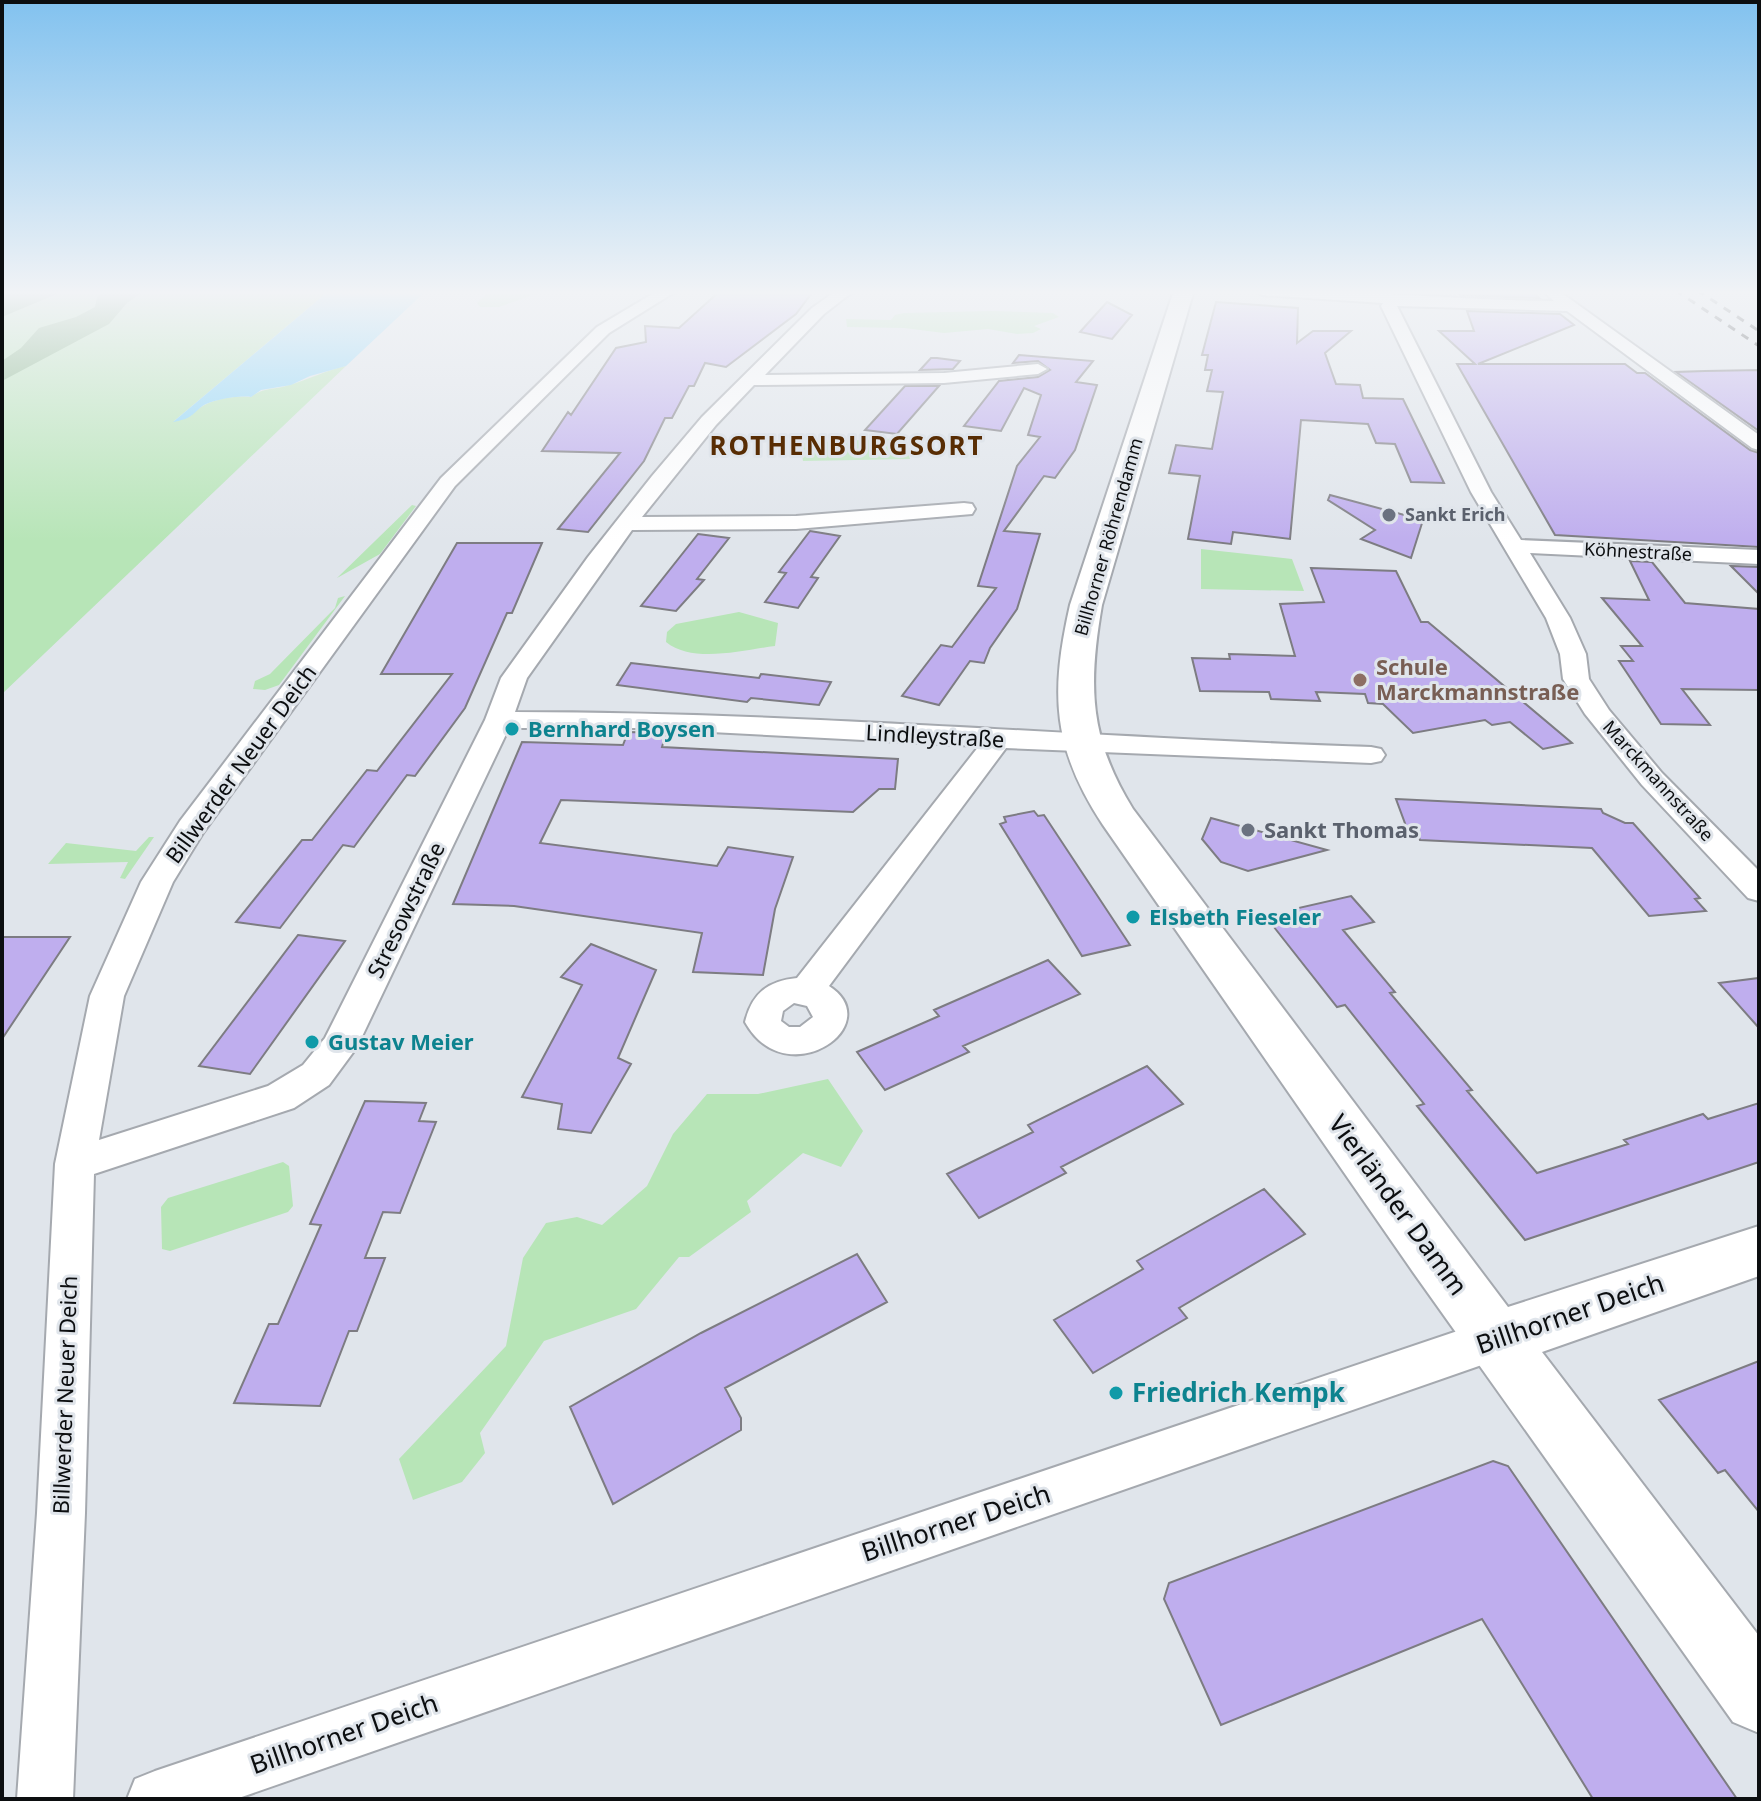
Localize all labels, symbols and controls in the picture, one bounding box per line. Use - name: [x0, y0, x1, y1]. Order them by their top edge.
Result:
- district label: ROTHENBURGSORT: [709, 427, 985, 463]
- street label: Billhorner Röhrendamm: [1068, 435, 1148, 638]
- place label: Sankt Erich: [1405, 502, 1506, 526]
- marker: Sankt Erich: [1380, 506, 1398, 524]
- street label: Köhnestraße: [1583, 536, 1693, 566]
- place label: Schule Marckmannstraße: [1376, 651, 1579, 706]
- street label: Billwerder Neuer Deich: [158, 658, 322, 869]
- marker: Schule Marckmannstraße: [1351, 671, 1369, 689]
- place label: Bernhard Boysen: [528, 713, 715, 743]
- street label: Marckmannstraße: [1598, 715, 1719, 846]
- street label: Lindleystraße: [865, 716, 1005, 754]
- marker: Bernhard Boysen: [503, 720, 521, 738]
- place label: Sankt Thomas: [1264, 814, 1419, 844]
- marker: Sankt Thomas: [1239, 821, 1257, 839]
- street label: Stresowstraße: [359, 837, 451, 982]
- place label: Elsbeth Fieseler: [1149, 901, 1321, 931]
- marker: Elsbeth Fieseler: [1124, 908, 1142, 926]
- place label: Gustav Meier: [328, 1026, 474, 1056]
- marker: Gustav Meier: [303, 1033, 321, 1051]
- street label: Vierländer Damm: [1321, 1107, 1477, 1302]
- street label: Billhorner Deich: [1471, 1264, 1669, 1362]
- street label: Billwerder Neuer Deich: [45, 1275, 83, 1515]
- place label: Friedrich Kempk: [1132, 1374, 1346, 1410]
- marker: Friedrich Kempk: [1107, 1384, 1125, 1402]
- street label: Billhorner Deich: [857, 1475, 1055, 1570]
- street label: Billhorner Deich: [245, 1684, 443, 1782]

